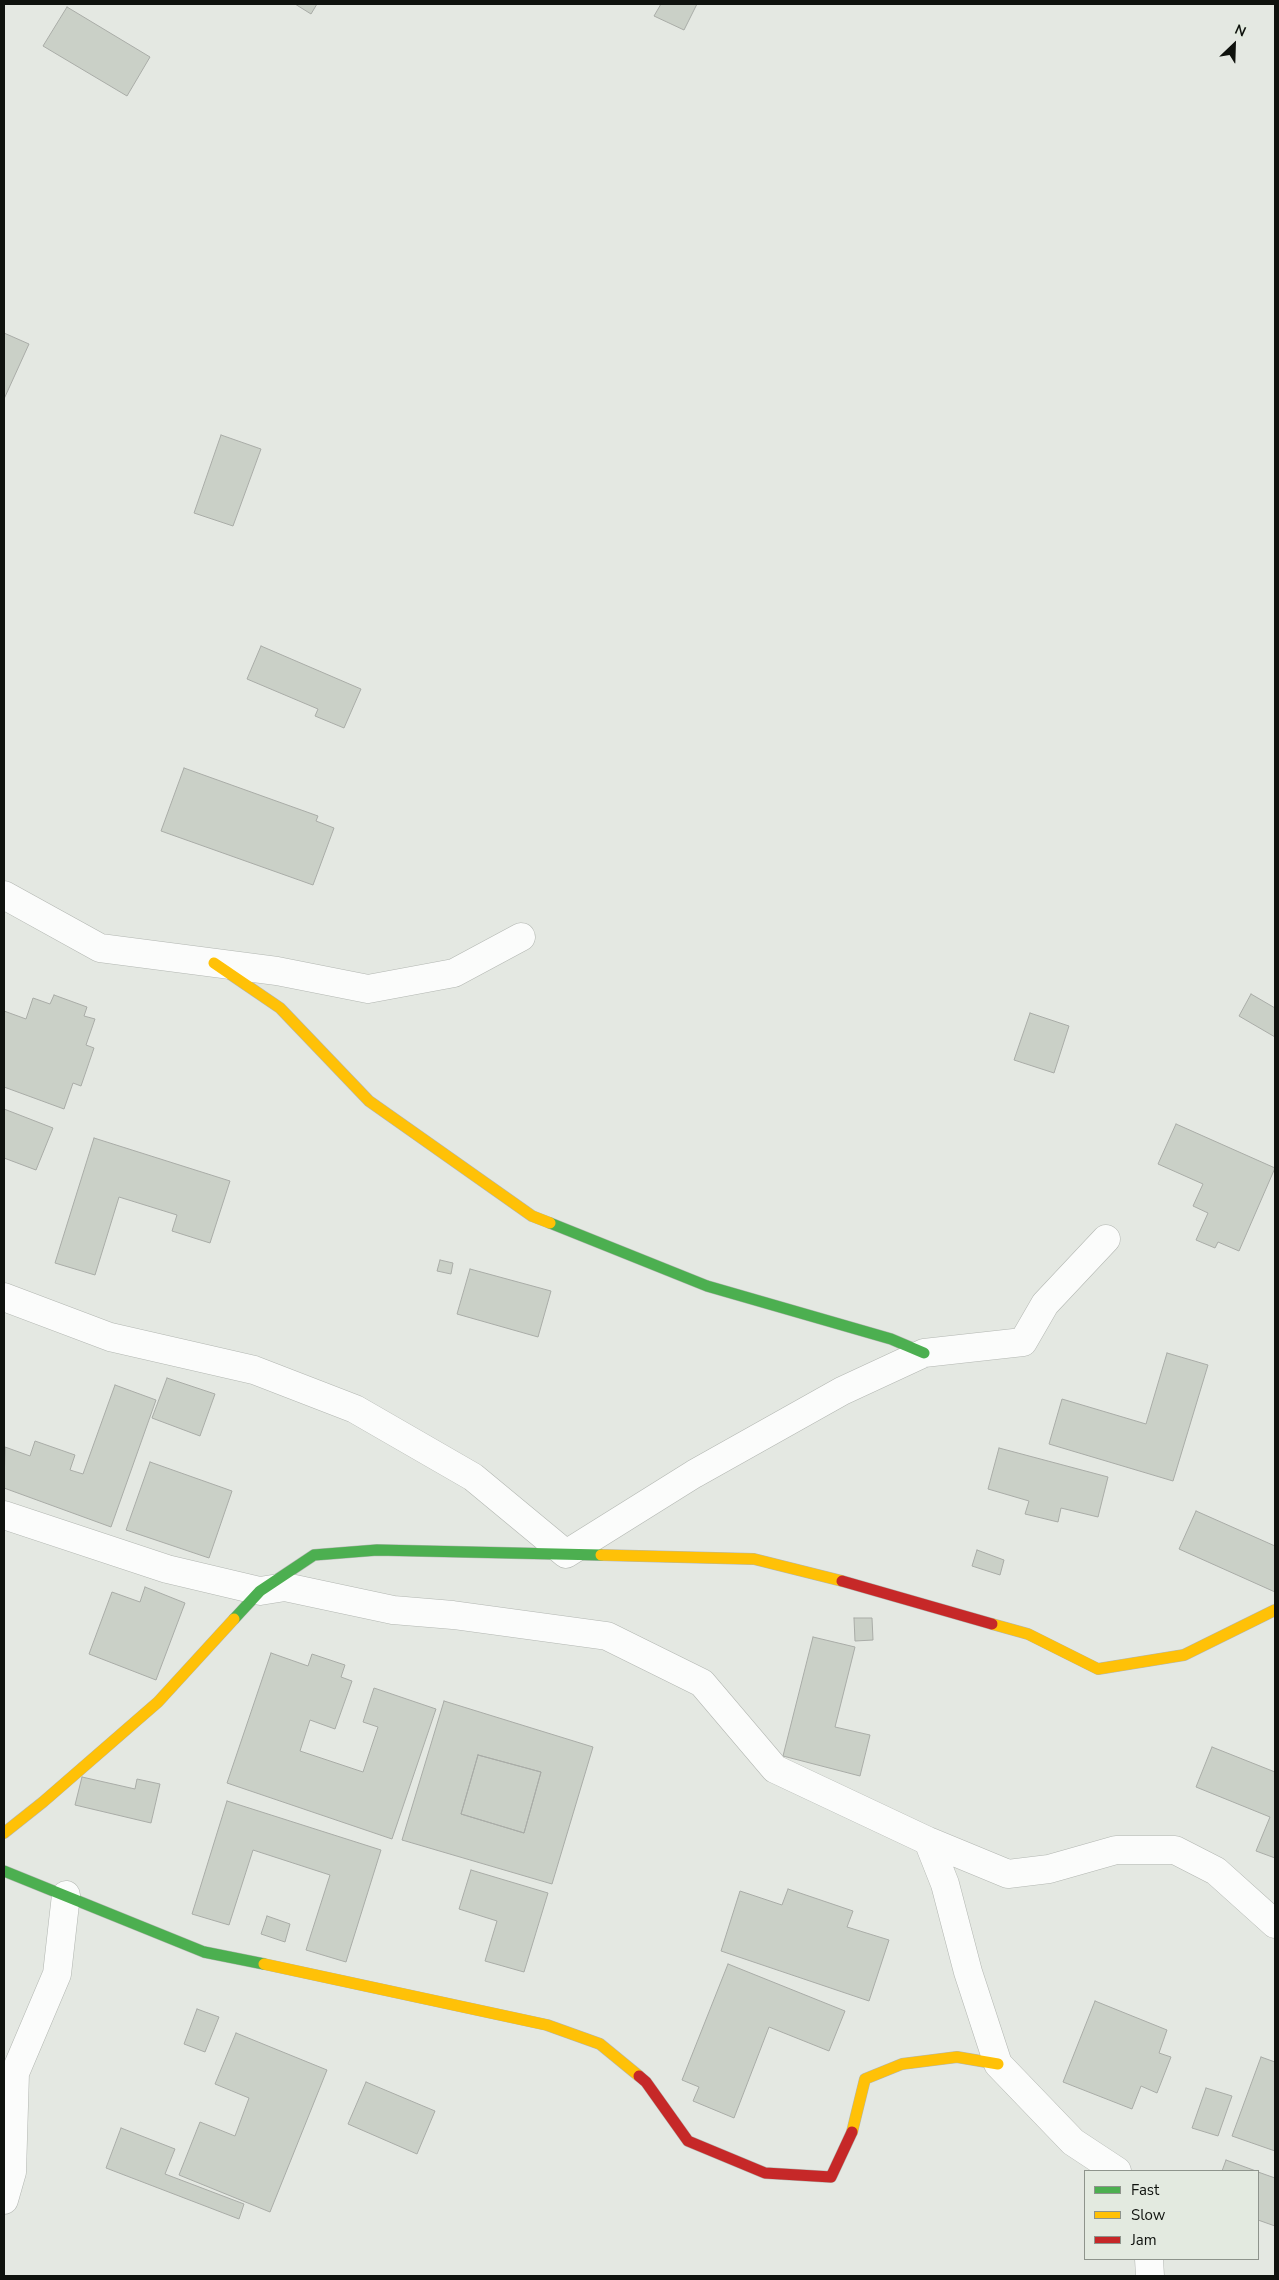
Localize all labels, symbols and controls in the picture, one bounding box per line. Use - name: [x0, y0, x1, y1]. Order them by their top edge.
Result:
- north arrow: [1209, 20, 1259, 70]
- text: N: [1232, 20, 1249, 42]
- legend: [1084, 2170, 1259, 2260]
- text: Fast: [1131, 2180, 1159, 2200]
- text: Slow: [1131, 2205, 1165, 2225]
- text: Jam: [1131, 2230, 1157, 2250]

